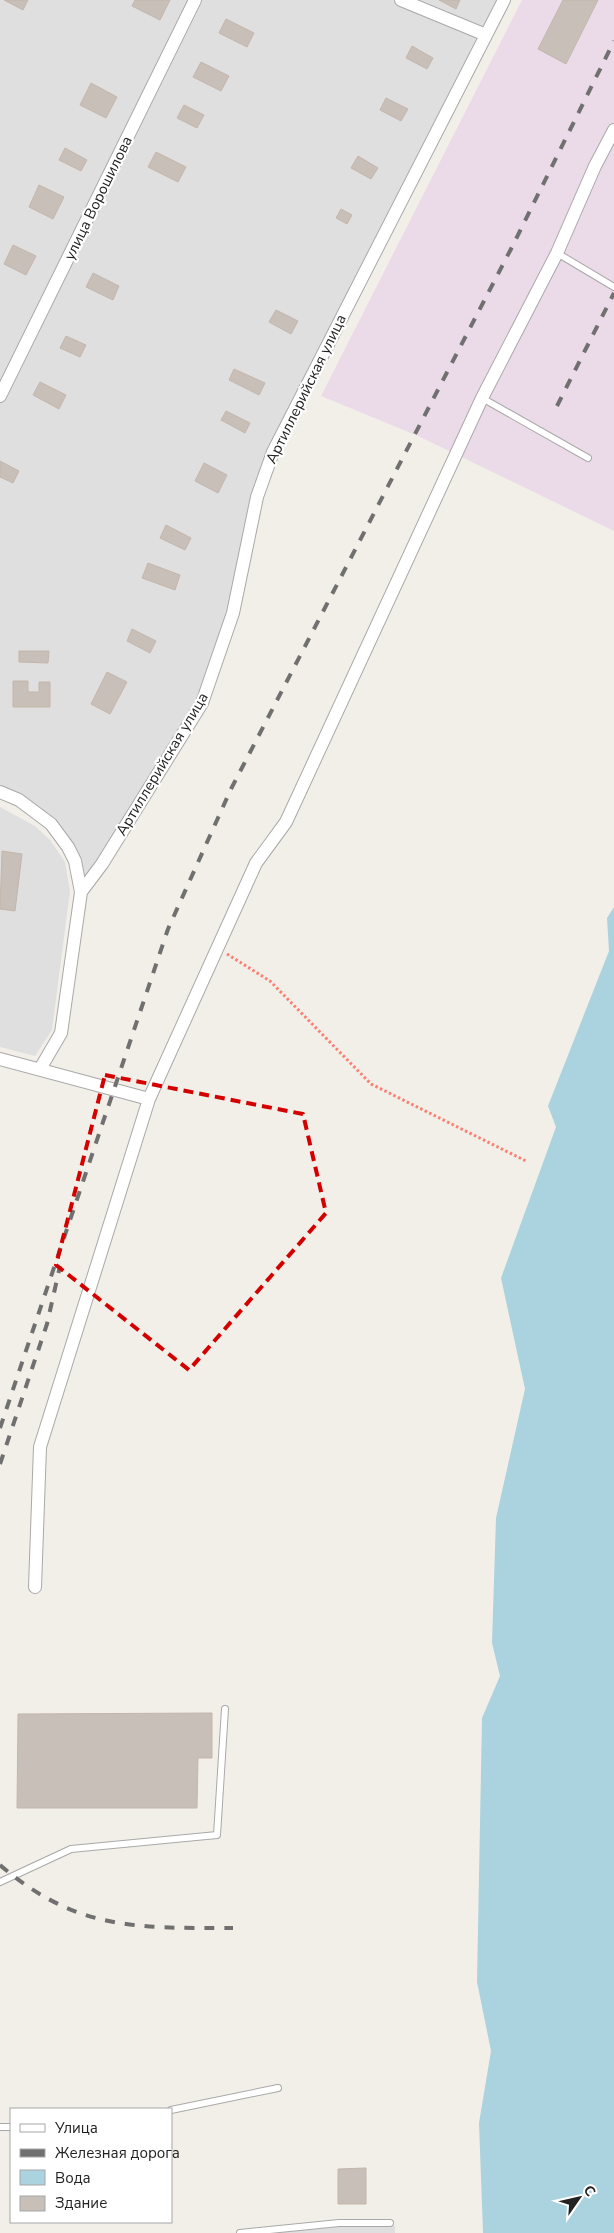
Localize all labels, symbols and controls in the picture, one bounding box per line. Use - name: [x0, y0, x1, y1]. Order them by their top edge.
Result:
- street label: улица Ворошилова: [59, 133, 137, 263]
- street label: Артиллерийская улица: [261, 311, 351, 467]
- street label: Артиллерийская улица: [111, 689, 213, 839]
- legend: [10, 2108, 172, 2223]
- text: Улица: [54, 2118, 98, 2138]
- text: Железная дорога: [55, 2143, 180, 2163]
- text: Вода: [55, 2168, 91, 2188]
- north arrow: [554, 2173, 604, 2223]
- text: С: [579, 2182, 600, 2201]
- text: Здание: [55, 2193, 107, 2213]

